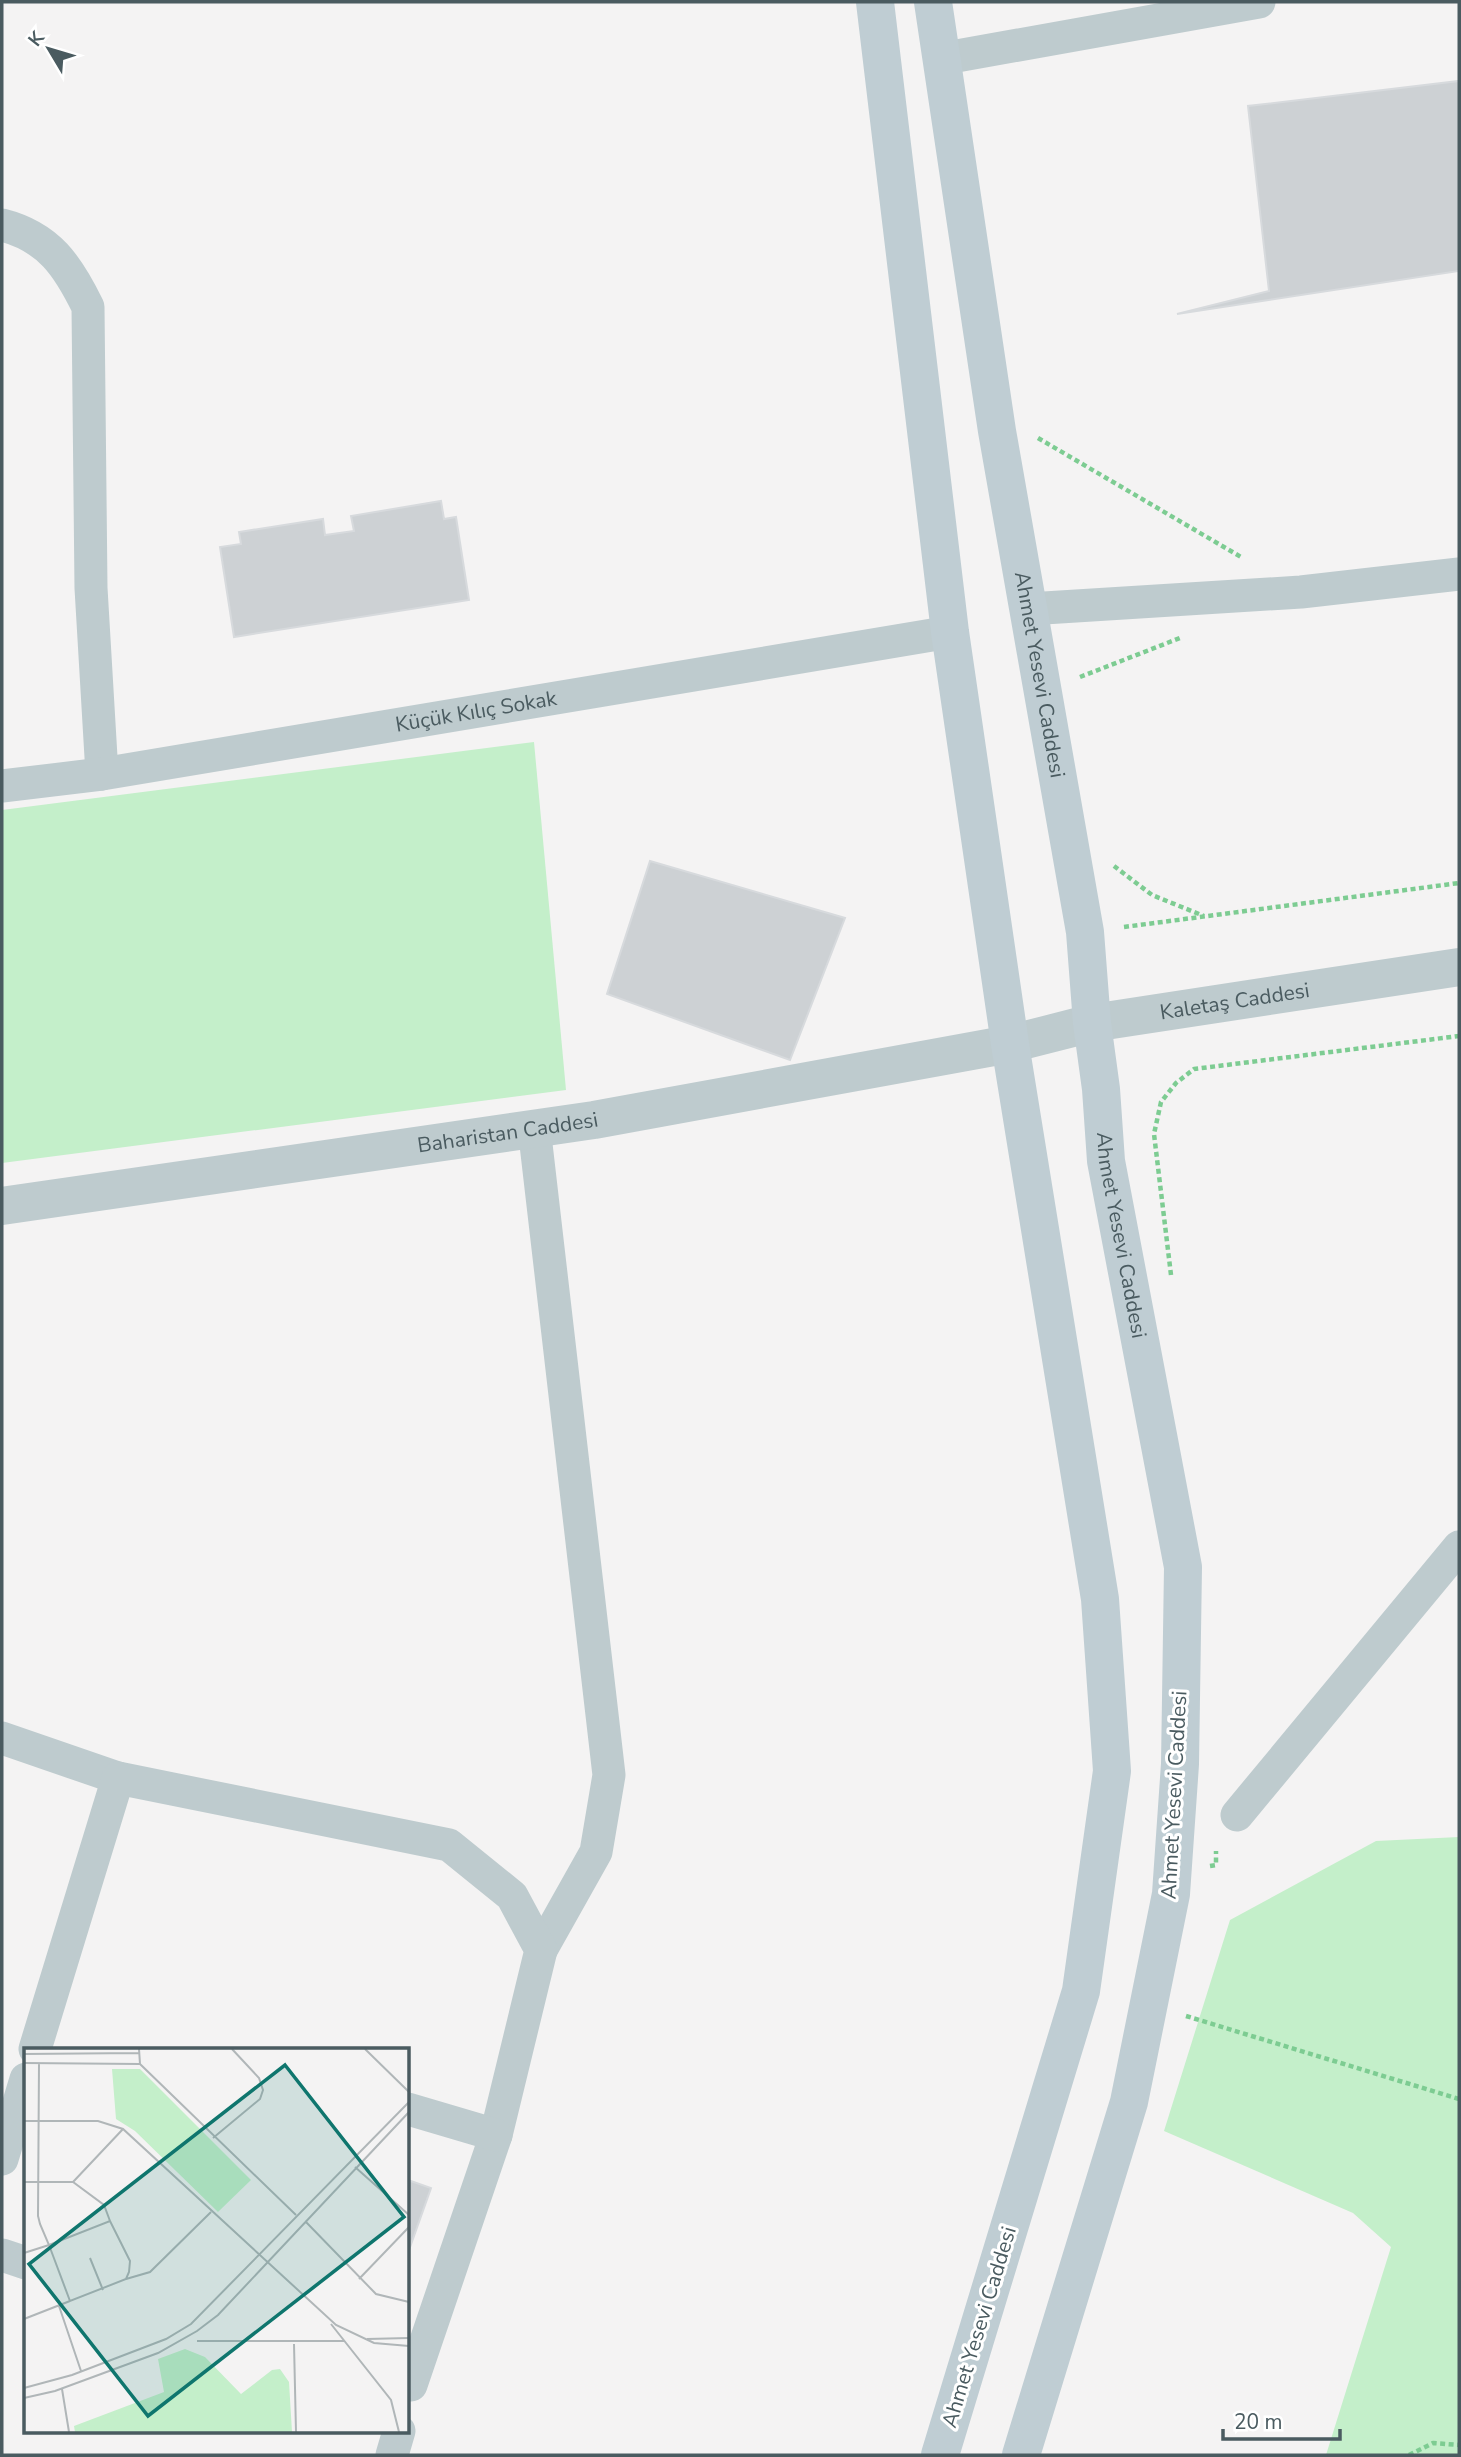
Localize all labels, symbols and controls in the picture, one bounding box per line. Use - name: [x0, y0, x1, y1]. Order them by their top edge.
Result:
- north arrow: [14, 14, 84, 84]
- text: K: [22, 25, 51, 52]
- street label: Ahmet Yesevi Caddesi: [1008, 569, 1072, 780]
- street label: Küçük Kılıç Sokak: [393, 684, 559, 739]
- street label: Kaletaş Caddesi: [1158, 976, 1311, 1026]
- street label: Baharistan Caddesi: [415, 1106, 600, 1159]
- street label: Ahmet Yesevi Caddesi: [1090, 1131, 1153, 1341]
- street label: Ahmet Yesevi Caddesi: [1155, 1690, 1193, 1900]
- inset map: [24, 2048, 410, 2432]
- street label: Ahmet Yesevi Caddesi: [935, 2223, 1023, 2431]
- scale bar: [1223, 2398, 1340, 2442]
- text: 20 m: [1234, 2408, 1283, 2436]

